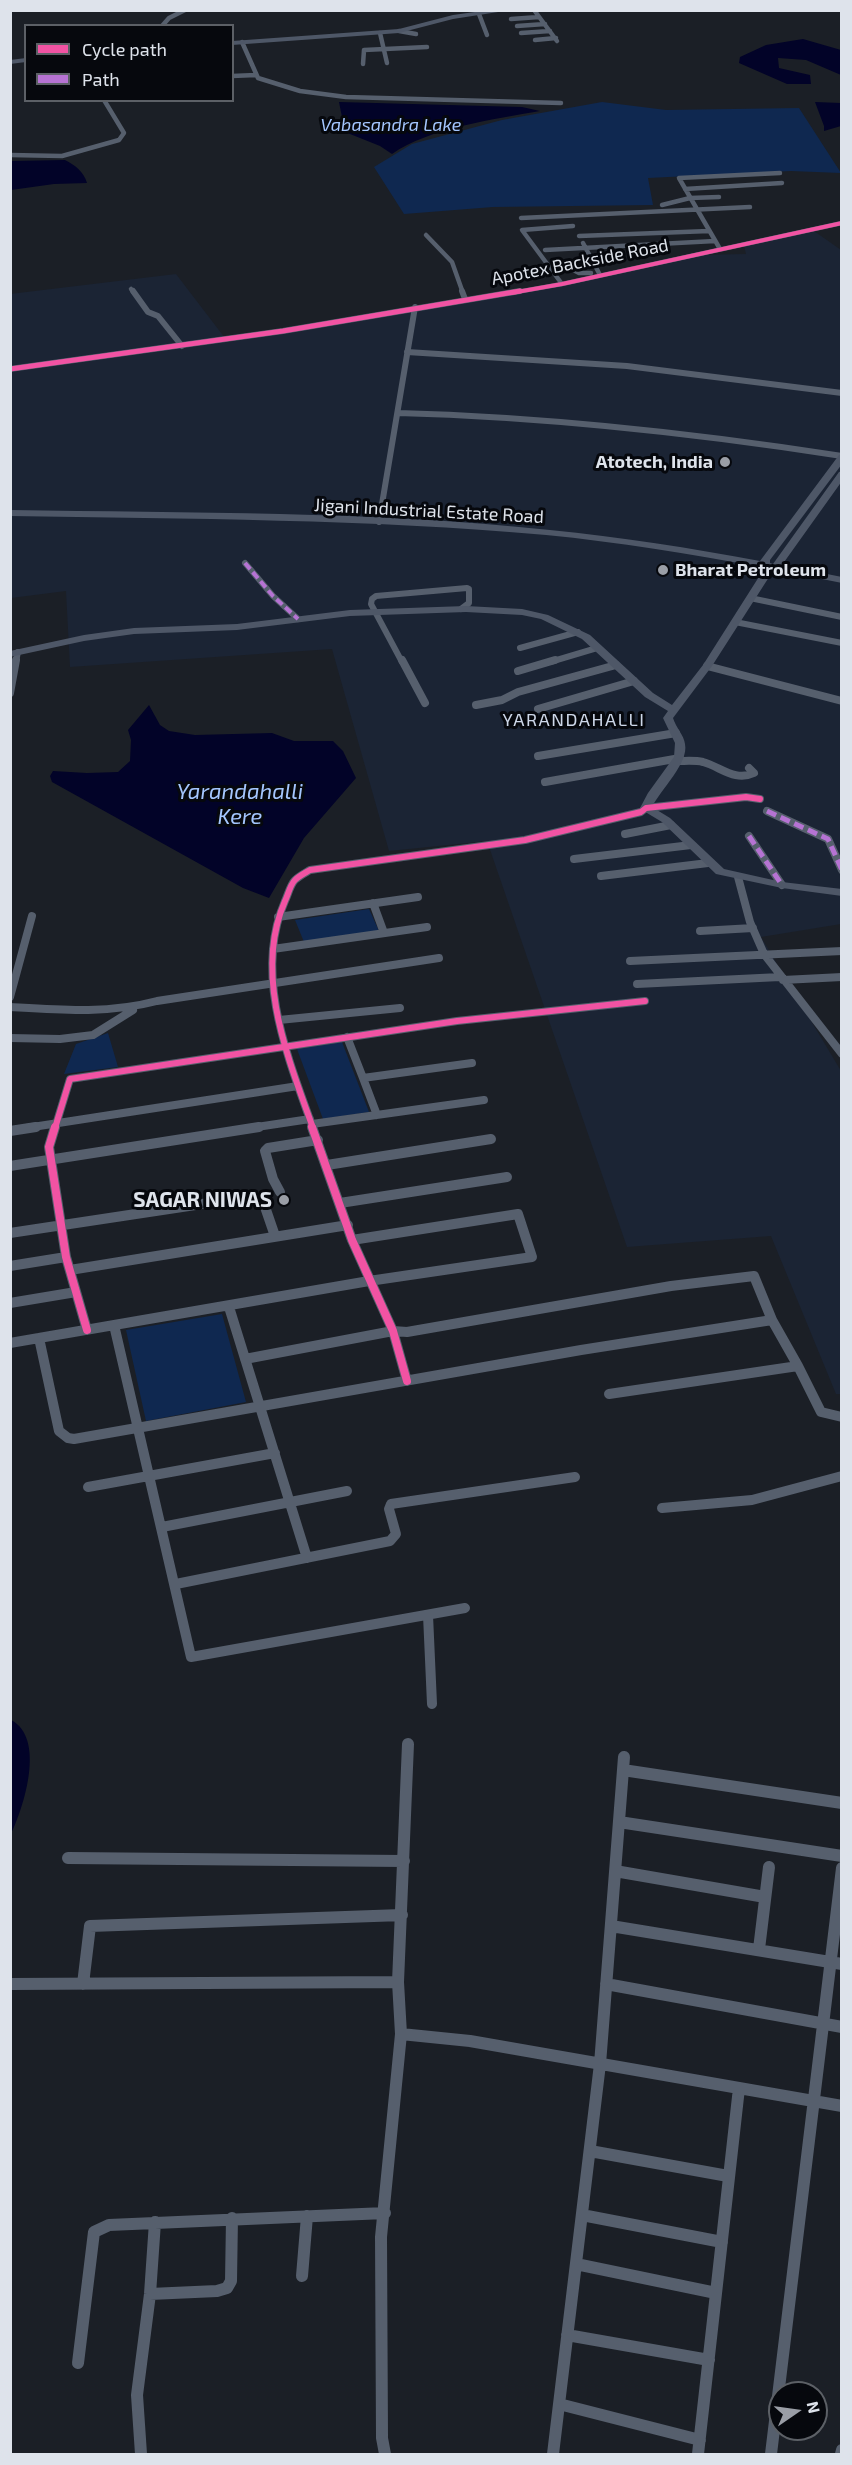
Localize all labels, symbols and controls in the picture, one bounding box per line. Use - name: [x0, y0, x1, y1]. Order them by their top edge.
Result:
- legend: [24, 24, 234, 102]
- text: Cycle path: [82, 38, 167, 60]
- text: Path: [82, 68, 120, 90]
- water label: Vabasandra Lake: [320, 114, 462, 136]
- street label: Apotex Backside Road: [490, 234, 670, 290]
- place label: Atotech, India: [596, 451, 713, 473]
- marker: Atotech, India: [718, 455, 732, 469]
- street label: Jigani Industrial Estate Road: [314, 494, 544, 528]
- place label: Bharat Petroleum: [675, 559, 826, 581]
- marker: Bharat Petroleum: [656, 563, 670, 577]
- district label: YARANDAHALLI: [503, 709, 645, 731]
- water label: Yarandahalli Kere: [177, 779, 303, 830]
- place label: SAGAR NIWAS: [133, 1187, 272, 1213]
- marker: SAGAR NIWAS: [277, 1193, 291, 1207]
- north arrow: [768, 2381, 828, 2441]
- text: N: [804, 2400, 825, 2415]

